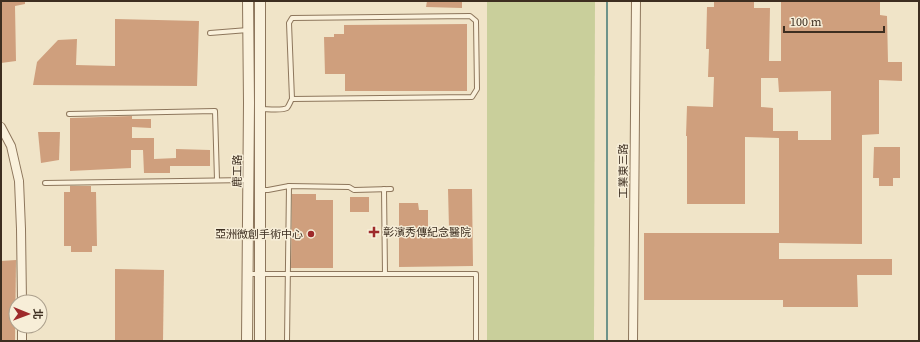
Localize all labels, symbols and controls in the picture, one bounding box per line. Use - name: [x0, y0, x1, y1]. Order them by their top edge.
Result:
- scale bar: [784, 8, 884, 34]
- text: 100 m: [790, 14, 822, 30]
- street label: 工業東三路: [616, 144, 631, 199]
- street label: 鹿工路: [230, 154, 245, 188]
- place label: 彰濱秀傳紀念醫院: [383, 225, 471, 240]
- marker: 彰濱秀傳紀念醫院: [368, 226, 380, 238]
- place label: 亞洲微創手術中心: [215, 227, 303, 242]
- marker: 亞洲微創手術中心: [306, 229, 316, 239]
- north arrow: [8, 294, 48, 334]
- text: 北: [30, 309, 45, 320]

